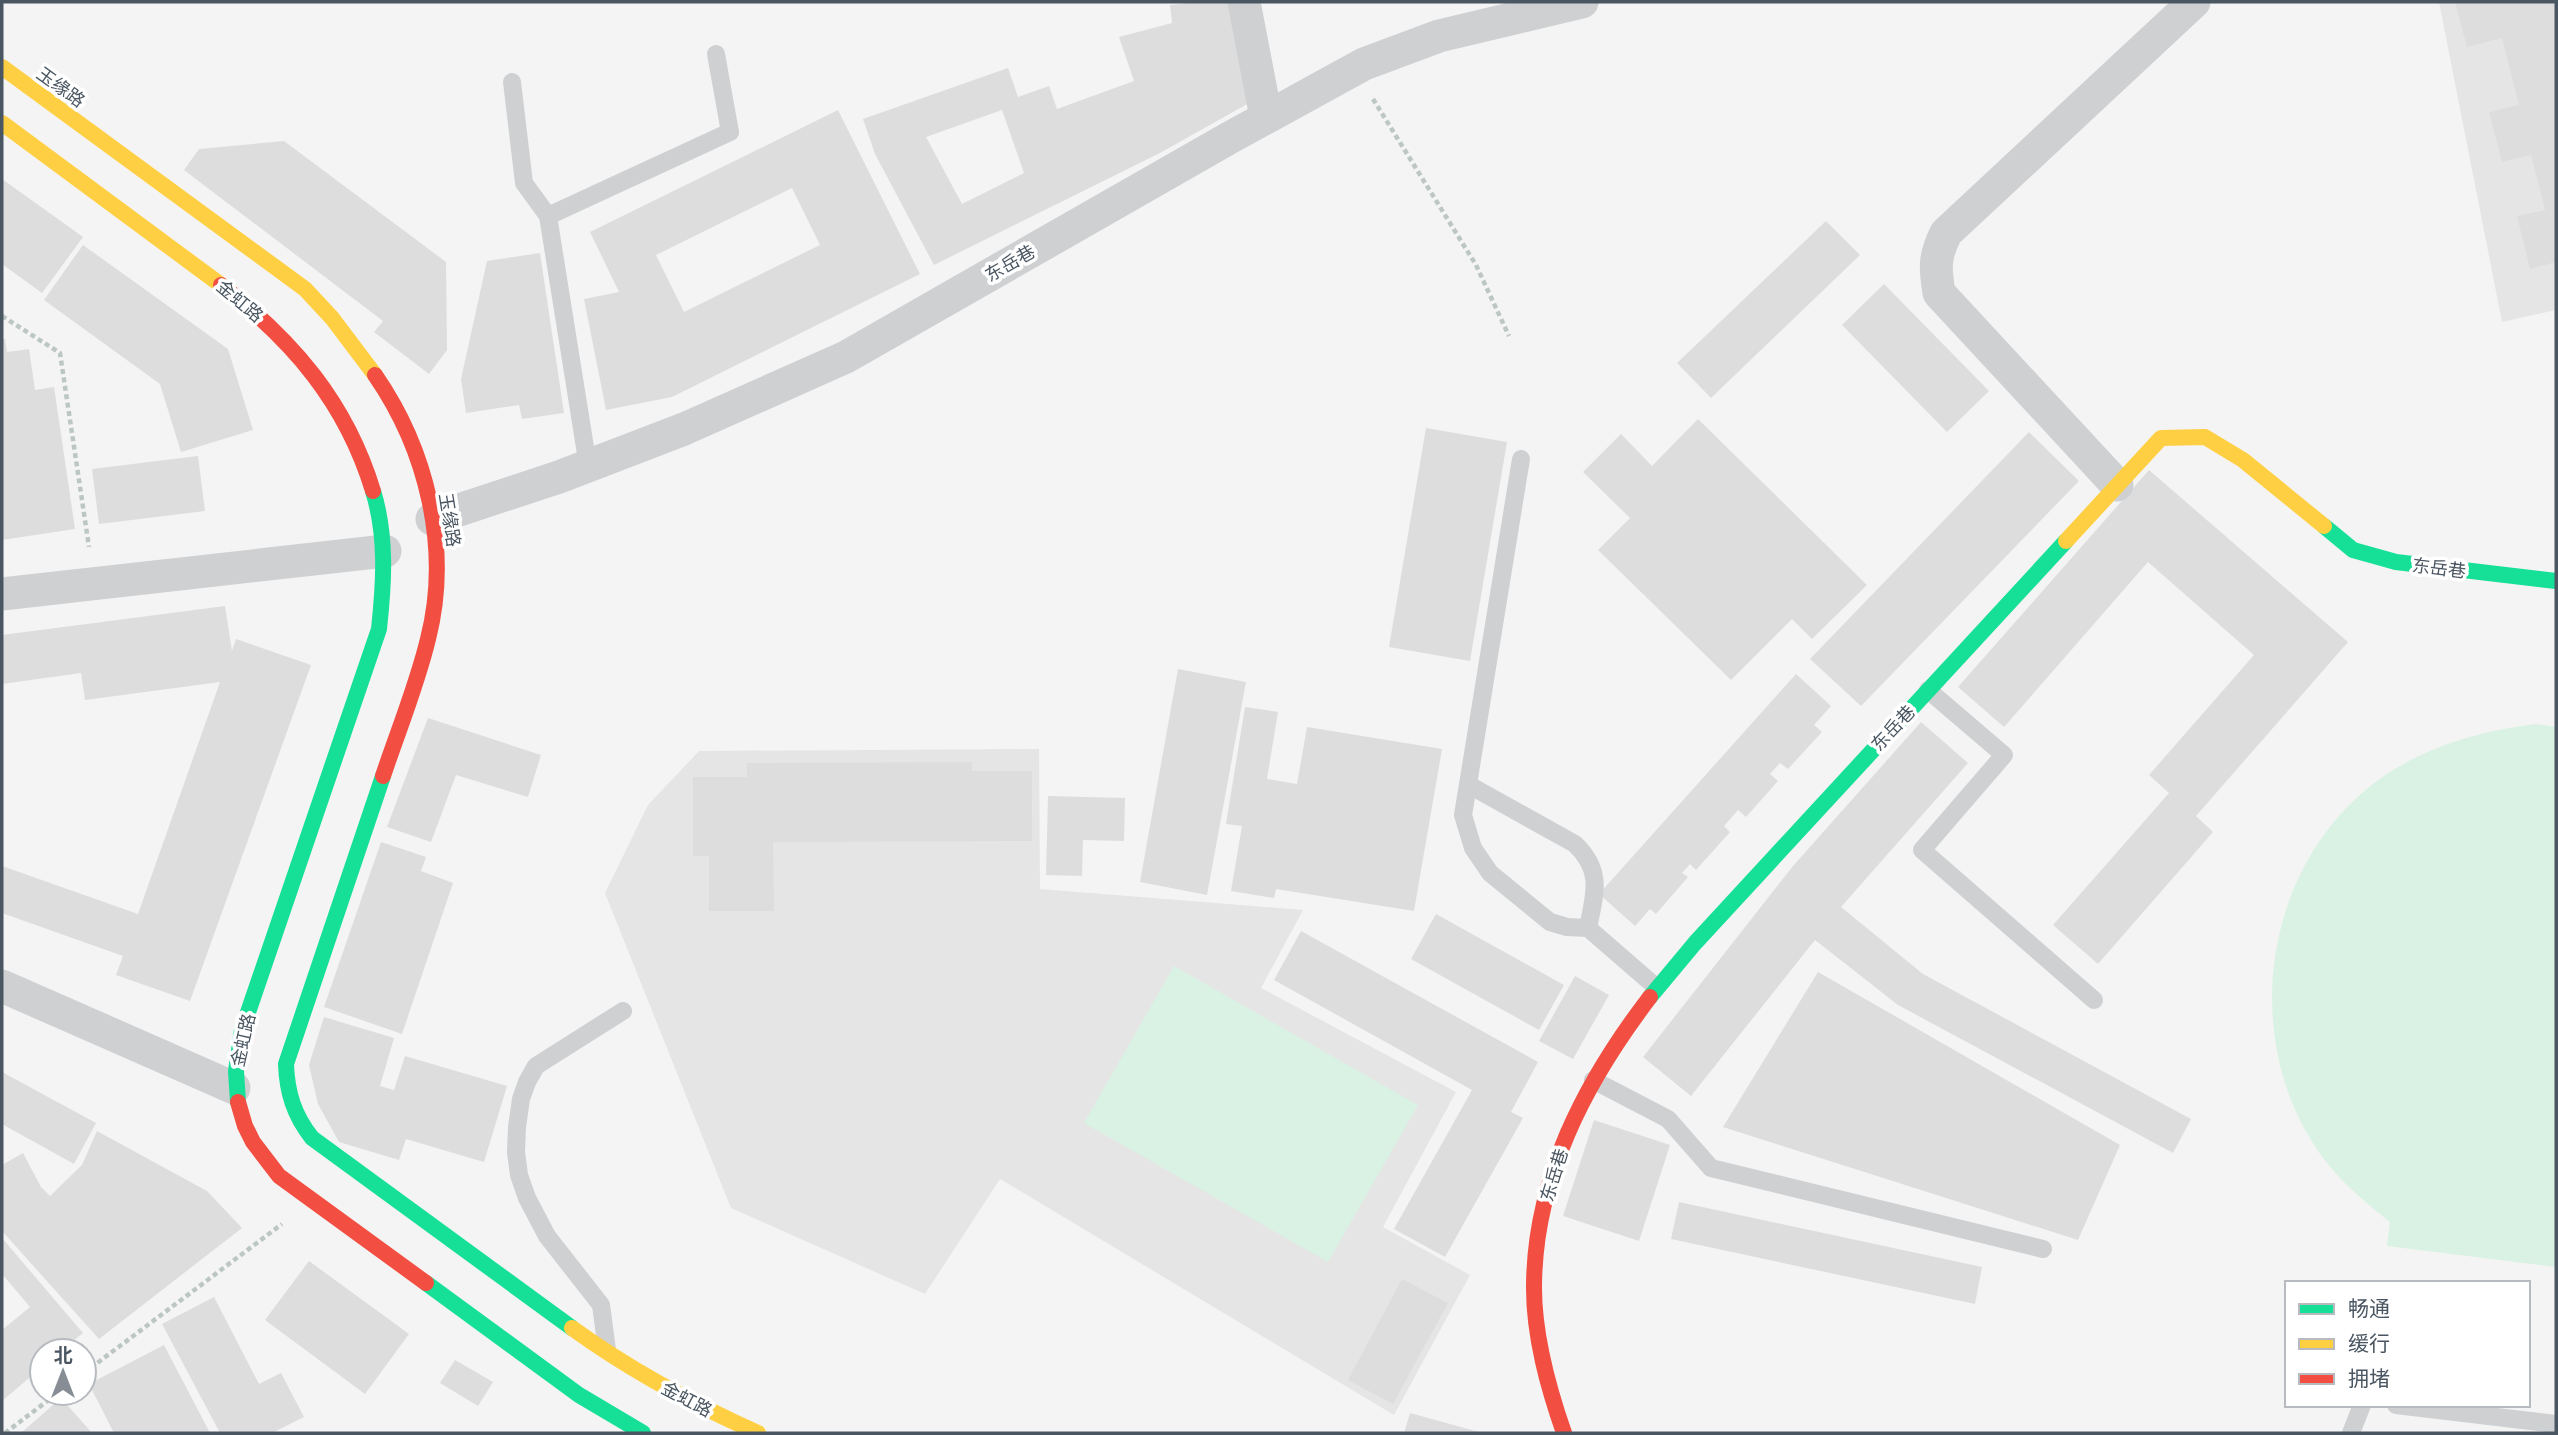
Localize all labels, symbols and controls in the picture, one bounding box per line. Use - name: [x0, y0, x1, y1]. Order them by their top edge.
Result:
- street label: 玉缘路: [32, 61, 90, 113]
- street label: 东岳巷: [980, 239, 1040, 287]
- street label: 金虹路: [211, 274, 269, 328]
- street label: 玉缘路: [433, 491, 467, 549]
- street label: 东岳巷: [2411, 552, 2467, 584]
- street label: 东岳巷: [1865, 700, 1921, 756]
- street label: 金虹路: [225, 1011, 261, 1069]
- street label: 东岳巷: [1534, 1146, 1574, 1204]
- legend: [2285, 1281, 2530, 1407]
- text: 畅通: [2348, 1294, 2390, 1323]
- text: 缓行: [2348, 1329, 2390, 1358]
- north arrow: [28, 1337, 98, 1407]
- text: 北: [53, 1342, 73, 1369]
- text: 拥堵: [2348, 1364, 2390, 1393]
- street label: 金虹路: [657, 1375, 717, 1423]

